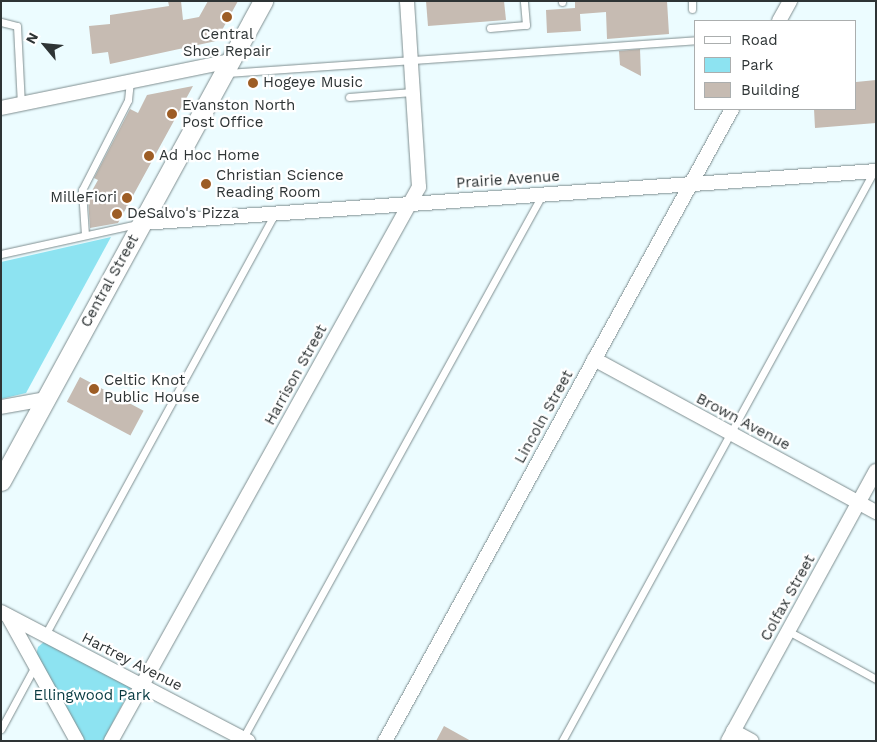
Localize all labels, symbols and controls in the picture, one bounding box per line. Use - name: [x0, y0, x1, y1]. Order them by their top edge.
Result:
- marker: Central Shoe Repair: [221, 11, 233, 23]
- north arrow: [20, 20, 70, 70]
- legend: [694, 20, 857, 110]
- place label: Central Shoe Repair: [183, 25, 271, 60]
- text: N: [22, 30, 41, 46]
- text: Road: [741, 31, 778, 49]
- text: Park: [741, 56, 773, 74]
- place label: Hogeye Music: [263, 74, 363, 92]
- marker: Hogeye Music: [247, 77, 259, 89]
- text: Building: [741, 81, 799, 99]
- place label: Evanston North Post Office: [182, 96, 295, 131]
- marker: Evanston North Post Office: [166, 108, 178, 120]
- place label: Ad Hoc Home: [159, 147, 260, 165]
- marker: Ad Hoc Home: [143, 150, 155, 162]
- place label: Christian Science Reading Room: [216, 166, 344, 201]
- street label: Prairie Avenue: [455, 167, 561, 193]
- marker: Christian Science Reading Room: [200, 178, 212, 190]
- place label: MilleFiori: [50, 189, 117, 207]
- marker: MilleFiori: [121, 192, 133, 204]
- place label: DeSalvo's Pizza: [127, 205, 239, 223]
- marker: DeSalvo's Pizza: [111, 208, 123, 220]
- street label: Central Street: [77, 231, 143, 331]
- street label: Harrison Street: [261, 322, 331, 428]
- street label: Lincoln Street: [511, 367, 577, 467]
- place label: Celtic Knot Public House: [104, 371, 200, 406]
- marker: Celtic Knot Public House: [88, 383, 100, 395]
- street label: Brown Avenue: [693, 390, 793, 454]
- street label: Colfax Street: [757, 552, 819, 644]
- street label: Hartrey Avenue: [78, 629, 186, 695]
- park label: Ellingwood Park: [34, 687, 150, 705]

